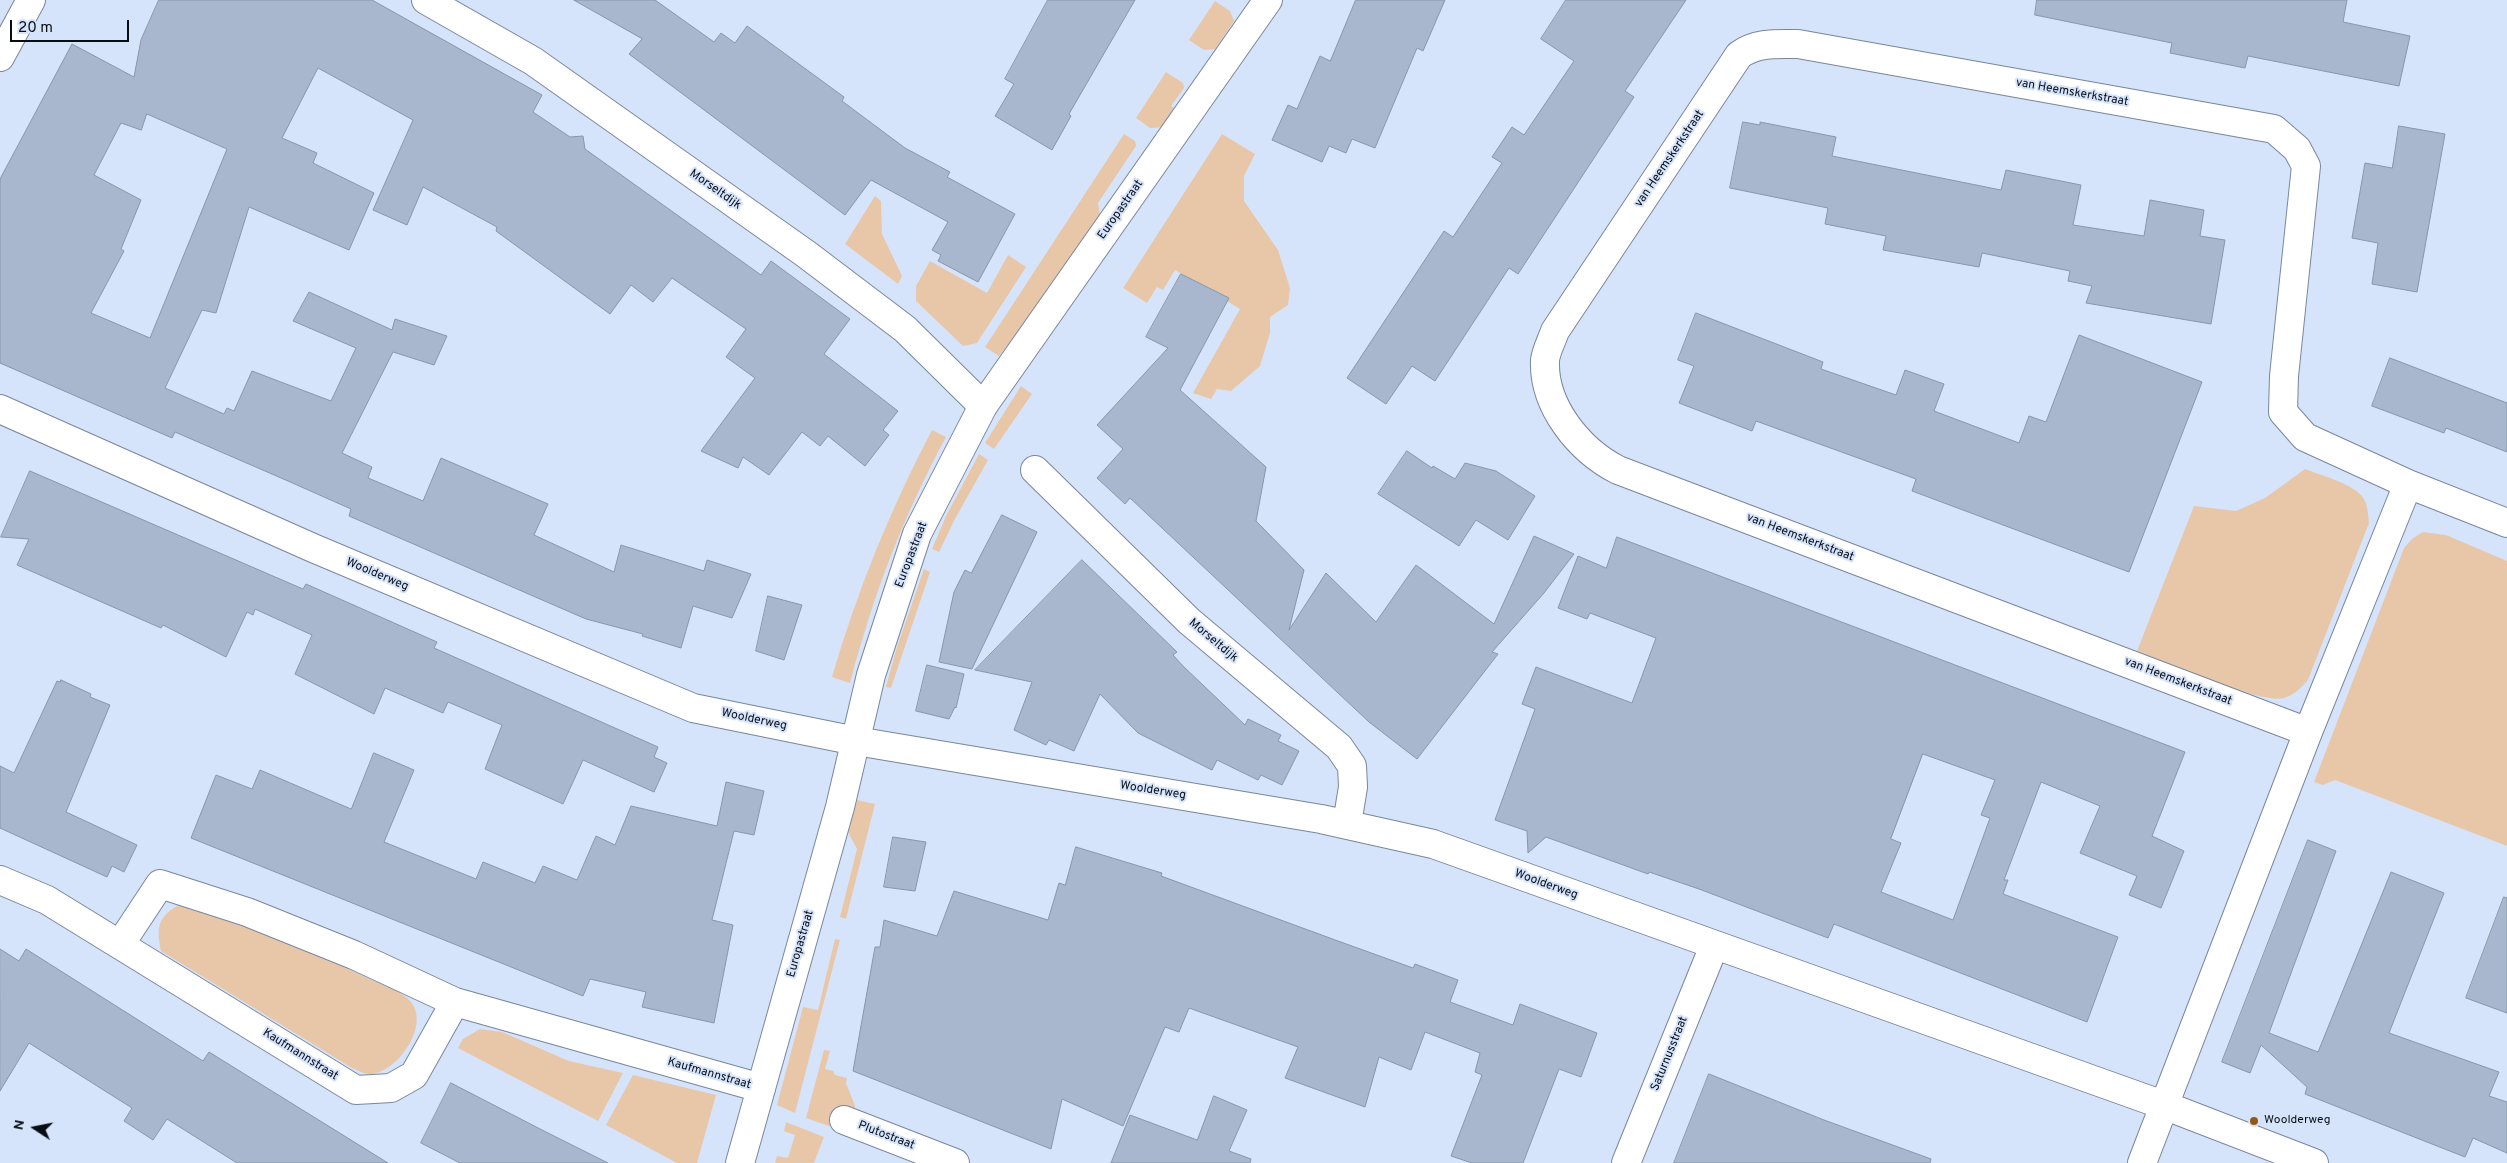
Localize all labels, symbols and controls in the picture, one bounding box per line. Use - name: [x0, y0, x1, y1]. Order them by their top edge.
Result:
- scale bar: [12, 10, 131, 42]
- text: 20 m: [18, 19, 53, 38]
- street label: van Heemskerkstraat: [2015, 76, 2129, 110]
- street label: van Heemskerkstraat: [1632, 108, 1708, 210]
- street label: Morseltdijk: [686, 167, 744, 213]
- street label: Europastraat: [1095, 177, 1147, 243]
- street label: van Heemskerkstraat: [1744, 511, 1856, 565]
- street label: Europastraat: [893, 520, 931, 590]
- street label: Woolderweg: [344, 555, 410, 595]
- street label: Morseltdijk: [1185, 616, 1241, 666]
- street label: van Heemskerkstraat: [2122, 655, 2234, 709]
- street label: Woolderweg: [720, 706, 788, 734]
- street label: Woolderweg: [1119, 779, 1187, 803]
- street label: Woolderweg: [1512, 867, 1580, 903]
- street label: Europastraat: [785, 909, 817, 979]
- street label: Saturnusstraat: [1648, 1015, 1692, 1093]
- street label: Kaufmannstraat: [260, 1026, 340, 1084]
- street label: Kaufmannstraat: [666, 1055, 752, 1093]
- north arrow: [10, 1103, 60, 1153]
- place label: Woolderweg: [2264, 1114, 2330, 1128]
- marker: Woolderweg: [2248, 1115, 2260, 1127]
- text: N: [10, 1118, 29, 1132]
- street label: Plutostraat: [856, 1119, 916, 1153]

